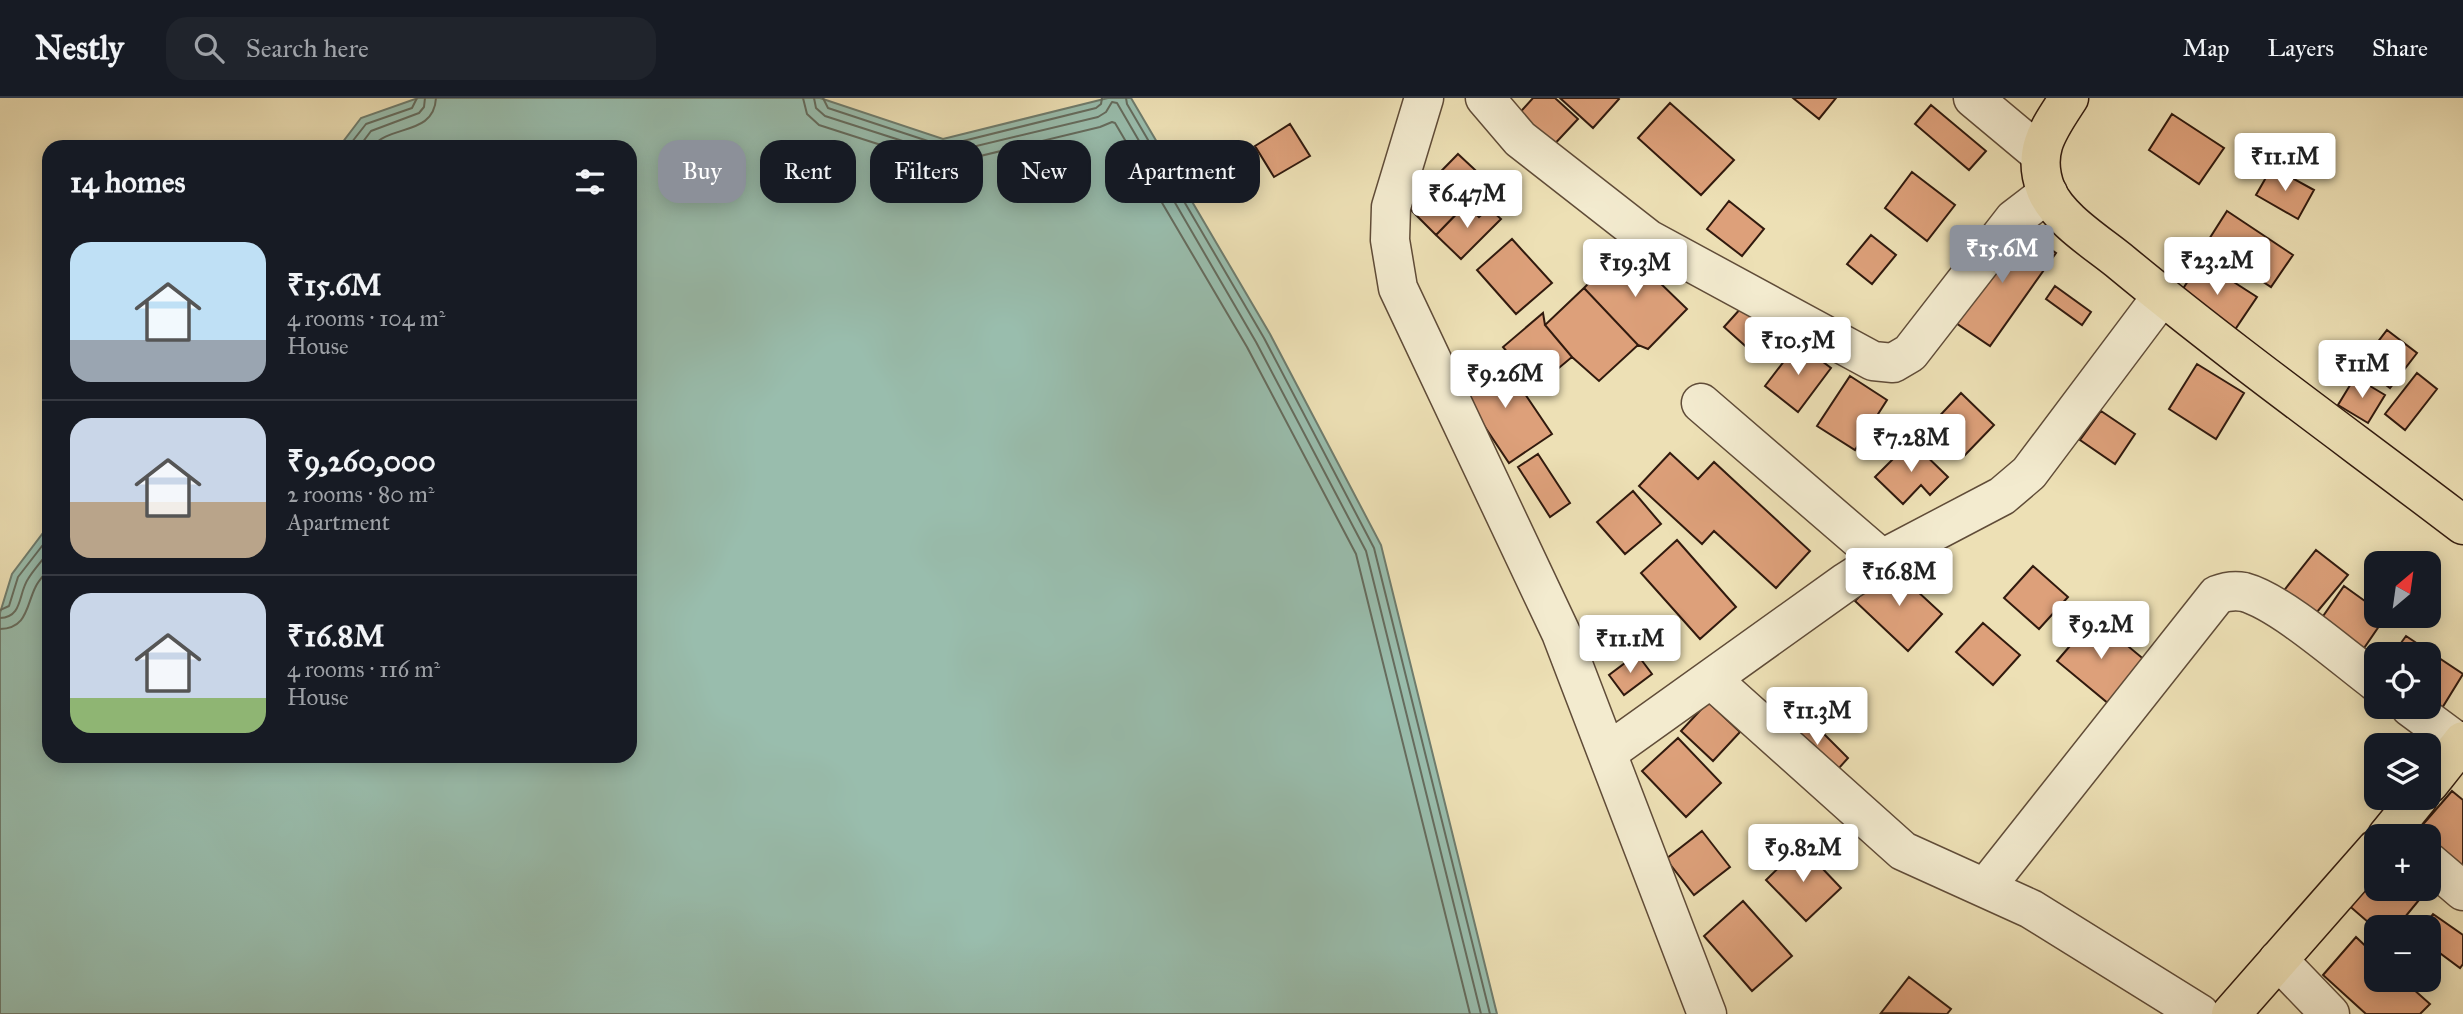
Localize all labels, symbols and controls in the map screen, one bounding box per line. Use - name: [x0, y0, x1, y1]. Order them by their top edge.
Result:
- search box: [166, 17, 656, 80]
- text: Nestly: [35, 28, 124, 68]
- icon: search: [190, 29, 228, 67]
- text: Search here: [246, 32, 369, 64]
- text: Map: [2183, 33, 2230, 63]
- text: Layers: [2268, 33, 2334, 63]
- text: Share: [2372, 33, 2428, 63]
- pin: ₹11.1M: [2228, 134, 2342, 193]
- chip: Buy: [658, 140, 746, 203]
- chip: Rent: [760, 140, 856, 203]
- chip: Filters: [870, 140, 983, 203]
- chip: New: [997, 140, 1091, 203]
- chip: Apartment: [1105, 140, 1260, 203]
- text: ₹11.1M: [2251, 142, 2319, 170]
- icon: filters: [571, 163, 609, 201]
- text: 14 homes: [70, 164, 185, 200]
- pin: ₹6.47M: [1410, 170, 1524, 230]
- text: ₹6.47M: [1428, 179, 1506, 207]
- pin: ₹15.6M: [1945, 226, 2059, 285]
- text: ₹15.6M: [1966, 234, 2038, 262]
- pin: ₹23.2M: [2160, 238, 2274, 297]
- pin: ₹19.3M: [1578, 240, 1692, 299]
- text: ₹23.2M: [2180, 246, 2254, 274]
- text: ₹19.3M: [1599, 248, 1671, 276]
- text: ₹15.6M: [287, 267, 382, 303]
- icon: home: [126, 270, 210, 354]
- text: 4 rooms · 104 m²: [287, 304, 446, 332]
- pin: ₹10.5M: [1741, 317, 1855, 377]
- text: ₹10.5M: [1761, 326, 1835, 354]
- text: House: [287, 332, 349, 360]
- pin: ₹11M: [2321, 341, 2403, 400]
- text: ₹11M: [2334, 349, 2390, 377]
- pin: ₹9.26M: [1448, 350, 1562, 410]
- text: ₹9.26M: [1466, 359, 1544, 387]
- pin: ₹7.28M: [1854, 414, 1968, 474]
- text: ₹7.28M: [1872, 423, 1950, 451]
- text: ₹9,260,000: [287, 443, 436, 479]
- icon: home: [126, 446, 210, 530]
- text: 2 rooms · 80 m²: [287, 480, 434, 508]
- text: Apartment: [287, 508, 390, 536]
- pin: ₹16.8M: [1842, 548, 1956, 608]
- north arrow: [2364, 551, 2441, 628]
- map controls: [2364, 551, 2441, 992]
- text: ₹16.8M: [1862, 557, 1936, 585]
- pin: ₹9.2M: [2052, 602, 2150, 661]
- text: ₹9.2M: [2068, 610, 2134, 638]
- pin: ₹11.1M: [1573, 616, 1687, 675]
- text: ₹16.8M: [287, 618, 384, 654]
- icon: home: [126, 621, 210, 705]
- text: ₹11.1M: [1596, 624, 1664, 652]
- button: locate: [2364, 642, 2441, 719]
- text: 4 rooms · 116 m²: [287, 655, 440, 683]
- text: House: [287, 683, 349, 711]
- pin: ₹11.3M: [1760, 688, 1874, 747]
- text: ₹11.3M: [1782, 696, 1852, 724]
- button: layers: [2364, 733, 2441, 810]
- pin: ₹9.82M: [1746, 824, 1860, 884]
- button: +: [2364, 824, 2441, 901]
- text: ₹9.82M: [1764, 833, 1842, 861]
- button: −: [2364, 915, 2441, 992]

